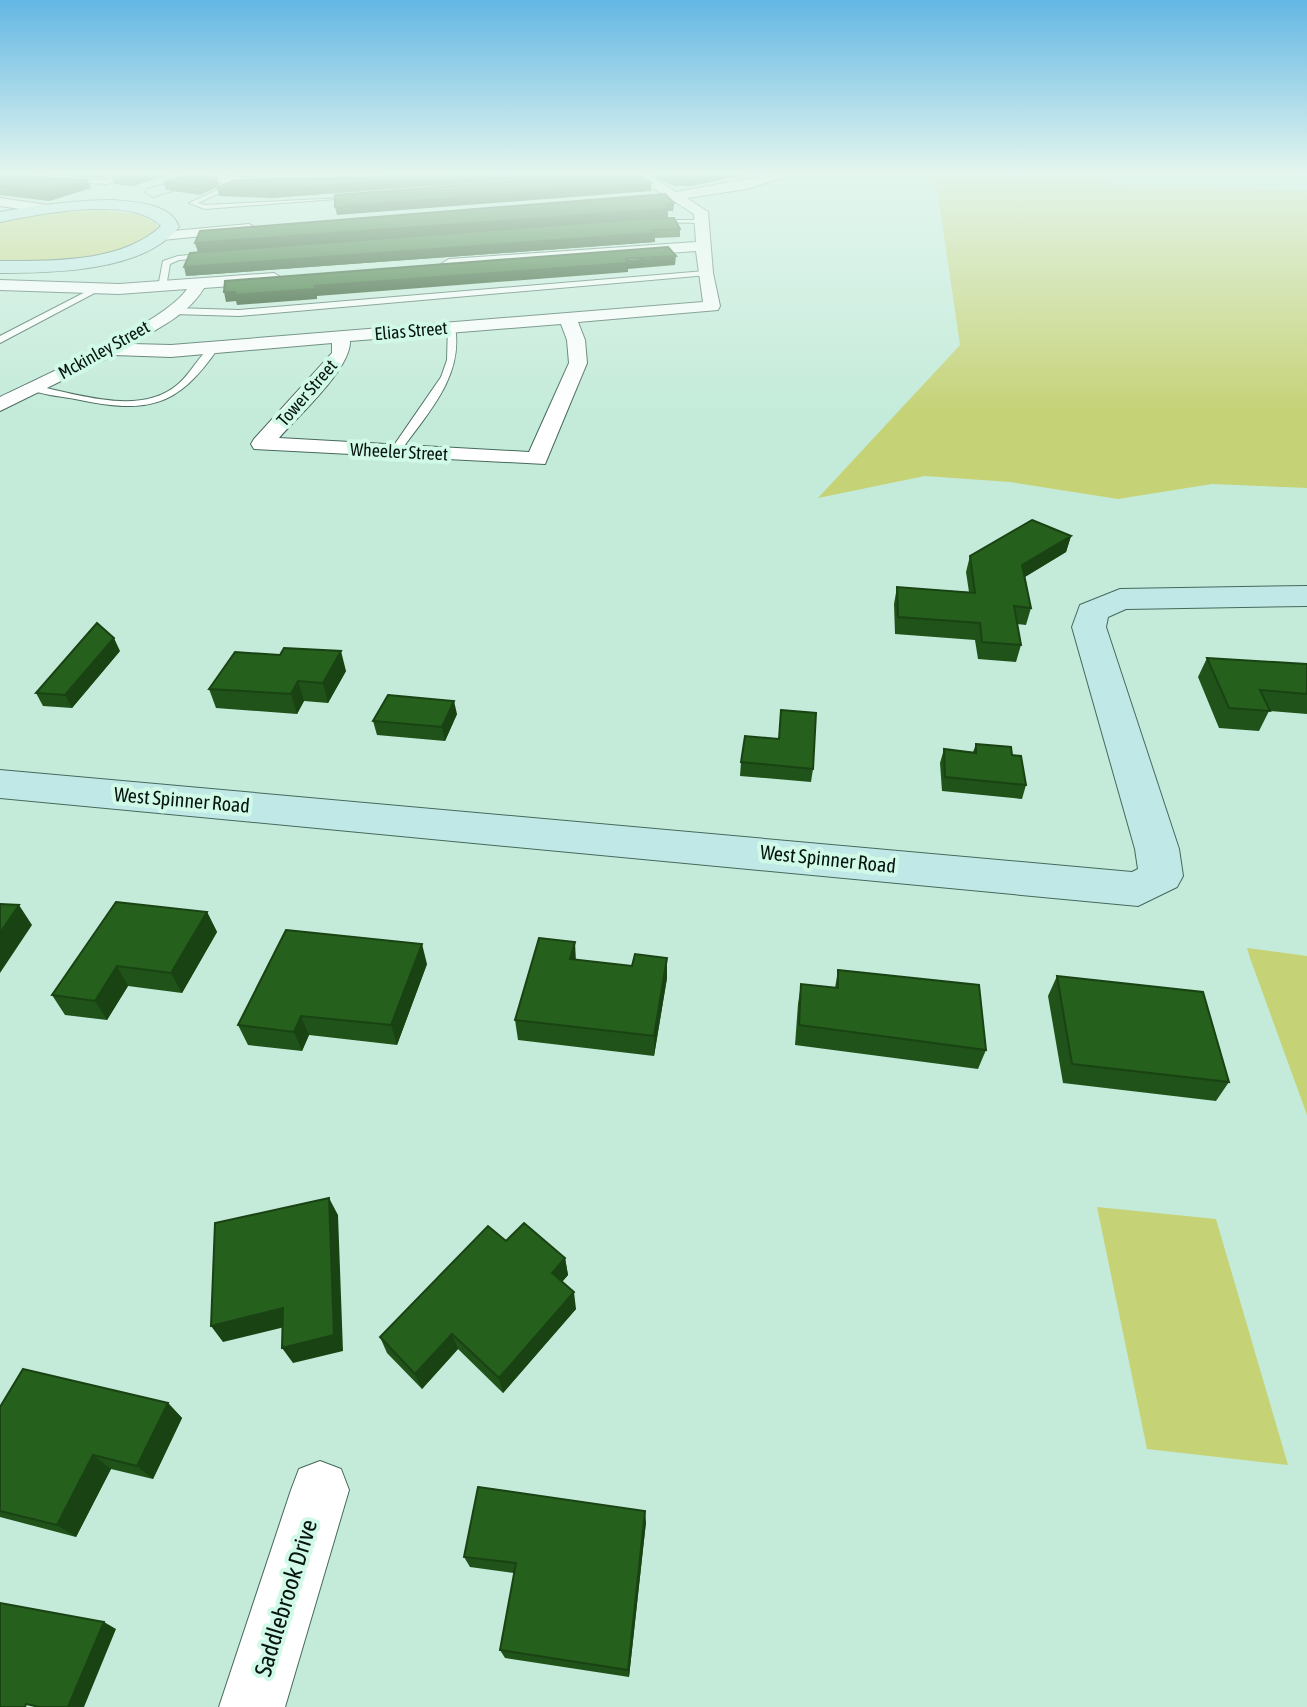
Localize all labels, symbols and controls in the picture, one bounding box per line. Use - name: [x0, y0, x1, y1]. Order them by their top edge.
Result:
- street label: Mckinley Street: [55, 316, 153, 383]
- street label: Elias Street: [374, 317, 448, 344]
- street label: Tower Street: [272, 355, 341, 430]
- street label: Wheeler Street: [350, 438, 449, 465]
- street label: West Spinner Road: [113, 782, 251, 817]
- street label: West Spinner Road: [759, 840, 897, 877]
- street label: Saddlebrook Drive: [249, 1516, 322, 1679]

